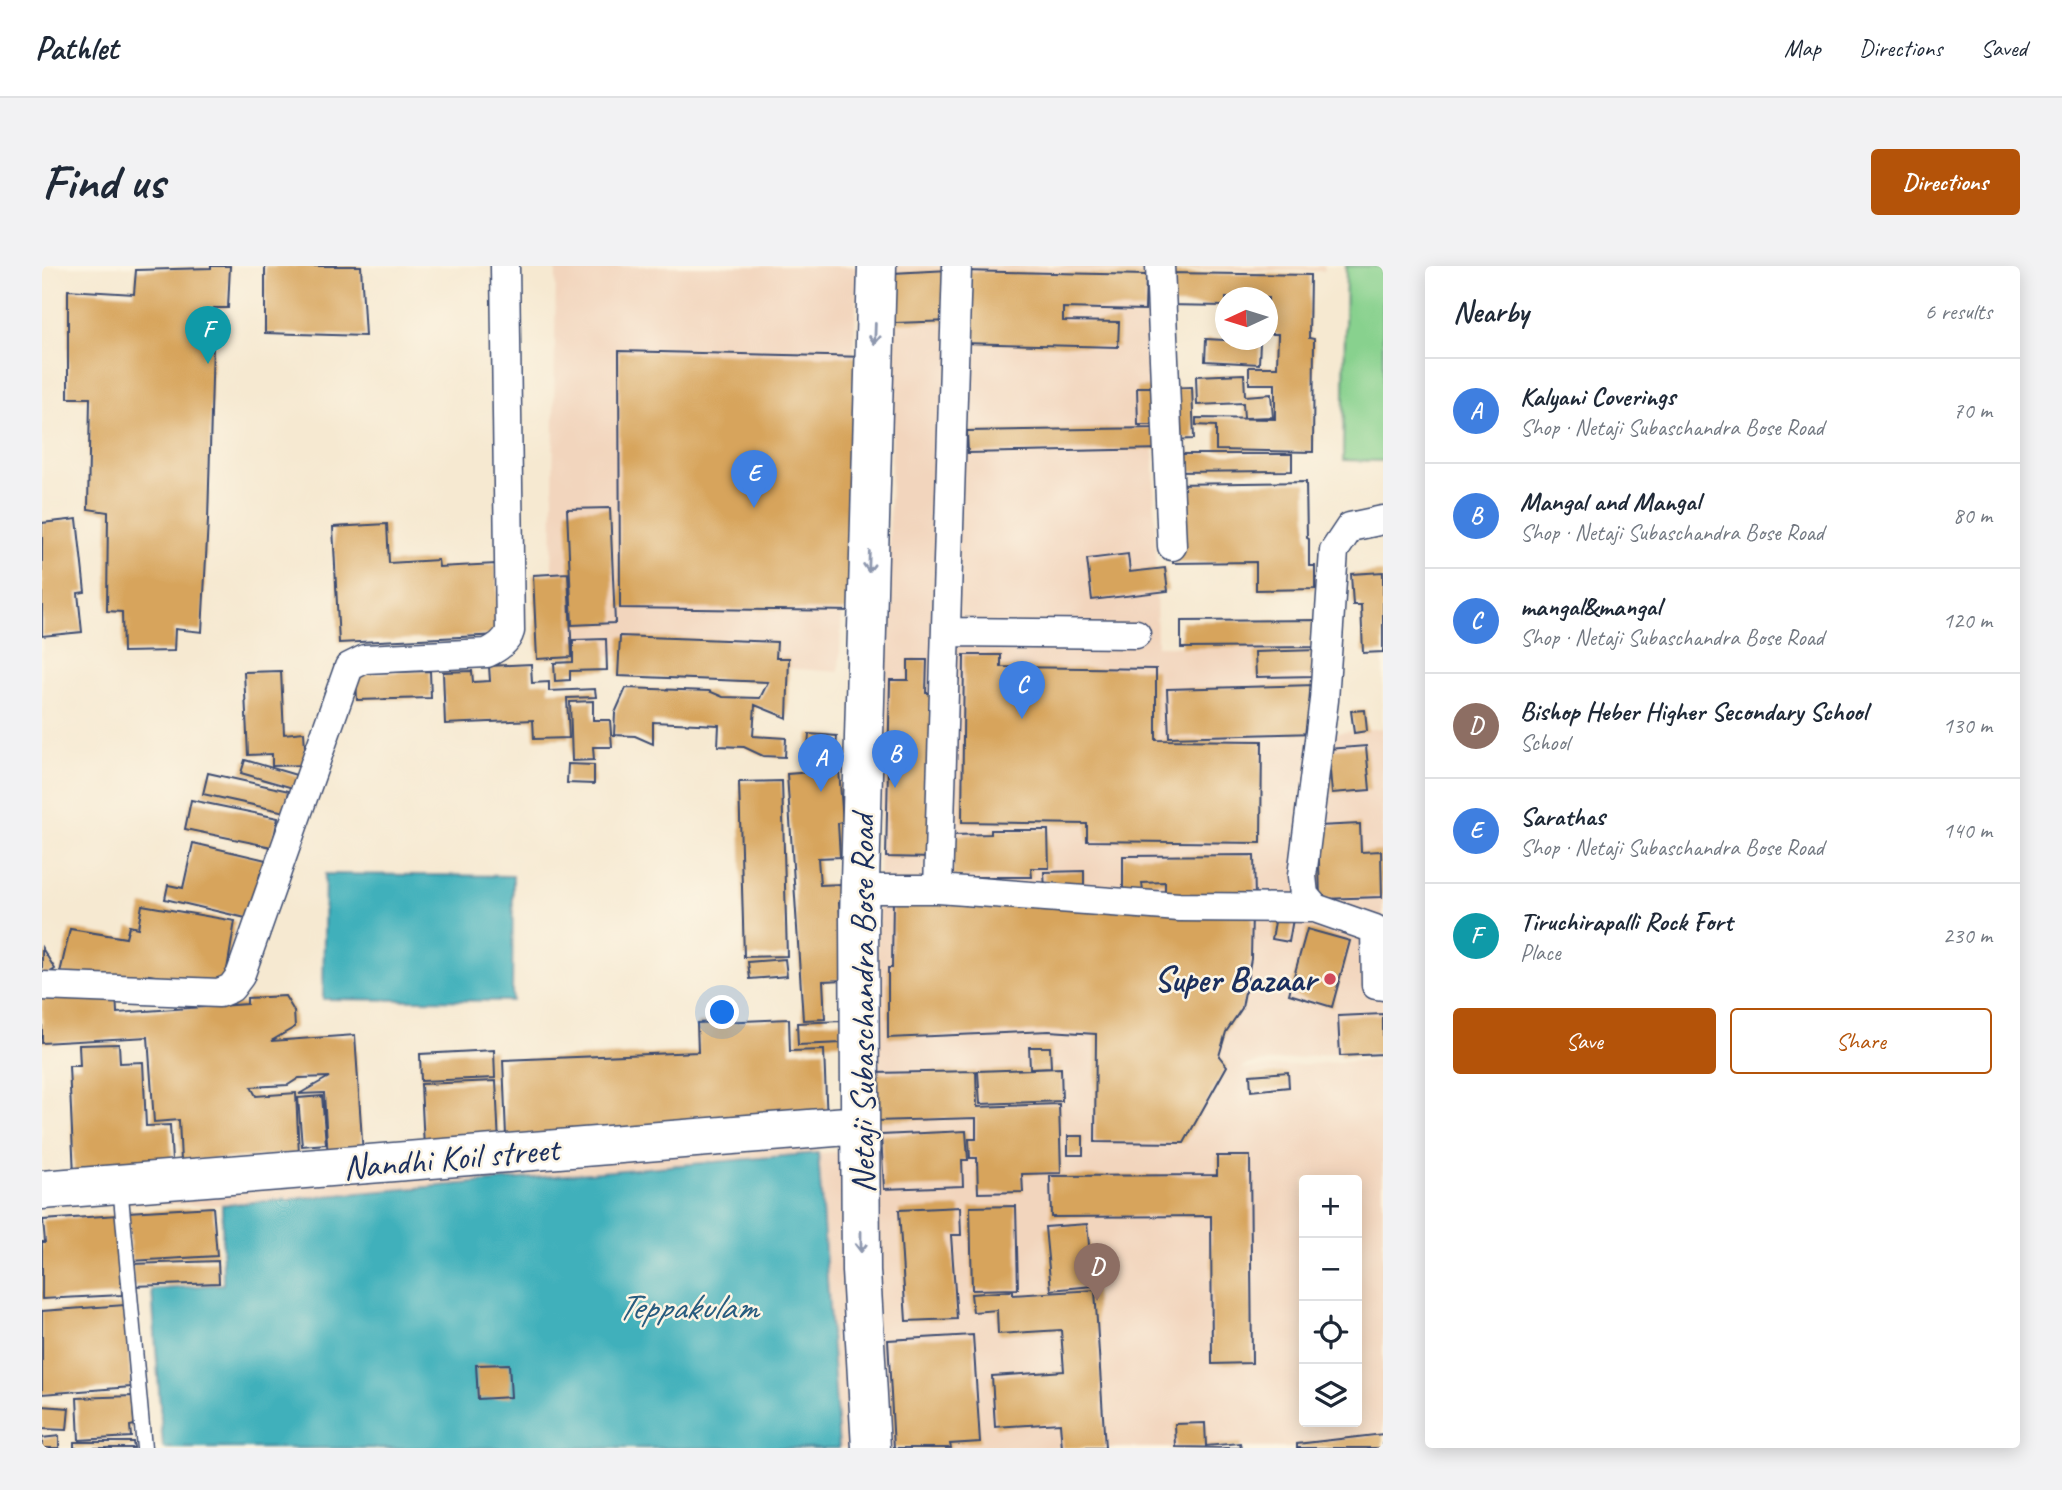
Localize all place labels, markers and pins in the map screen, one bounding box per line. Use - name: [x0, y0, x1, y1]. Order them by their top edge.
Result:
- pin: F: [185, 306, 231, 364]
- pin: E: [731, 450, 777, 508]
- pin: C: [999, 661, 1045, 719]
- pin: B: [872, 730, 918, 788]
- pin: A: [798, 734, 844, 792]
- place label: Super Bazaar: [1154, 957, 1319, 1002]
- marker: Super Bazaar: [1322, 971, 1338, 987]
- pin: D: [1074, 1243, 1120, 1301]

